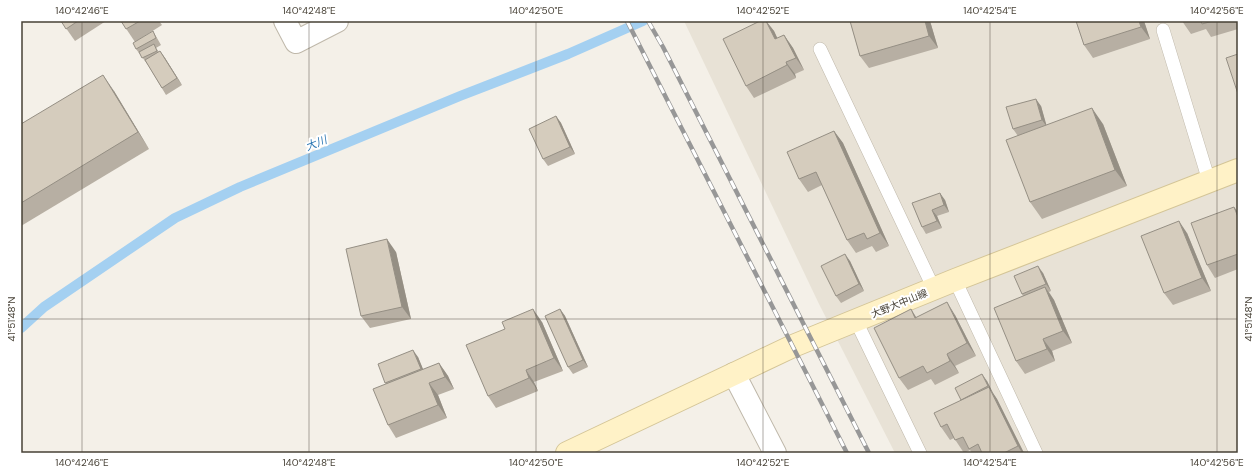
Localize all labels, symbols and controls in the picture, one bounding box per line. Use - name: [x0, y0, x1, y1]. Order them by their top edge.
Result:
- text: 140°42'46"E: [55, 4, 109, 17]
- text: 140°42'48"E: [282, 4, 336, 17]
- text: 140°42'50"E: [509, 4, 563, 17]
- text: 140°42'52"E: [737, 4, 790, 17]
- text: 140°42'54"E: [963, 4, 1017, 17]
- text: 140°42'56"E: [1190, 4, 1244, 17]
- water label: 大川: [303, 132, 330, 154]
- street label: 大野大中山線: [869, 286, 929, 321]
- text: 41°51'48"N: [5, 296, 18, 341]
- text: 41°51'48"N: [1242, 296, 1255, 341]
- text: 140°42'46"E: [55, 456, 109, 469]
- text: 140°42'48"E: [282, 456, 336, 469]
- text: 140°42'50"E: [509, 456, 563, 469]
- text: 140°42'52"E: [737, 456, 790, 469]
- text: 140°42'54"E: [963, 456, 1017, 469]
- text: 140°42'56"E: [1190, 456, 1244, 469]

